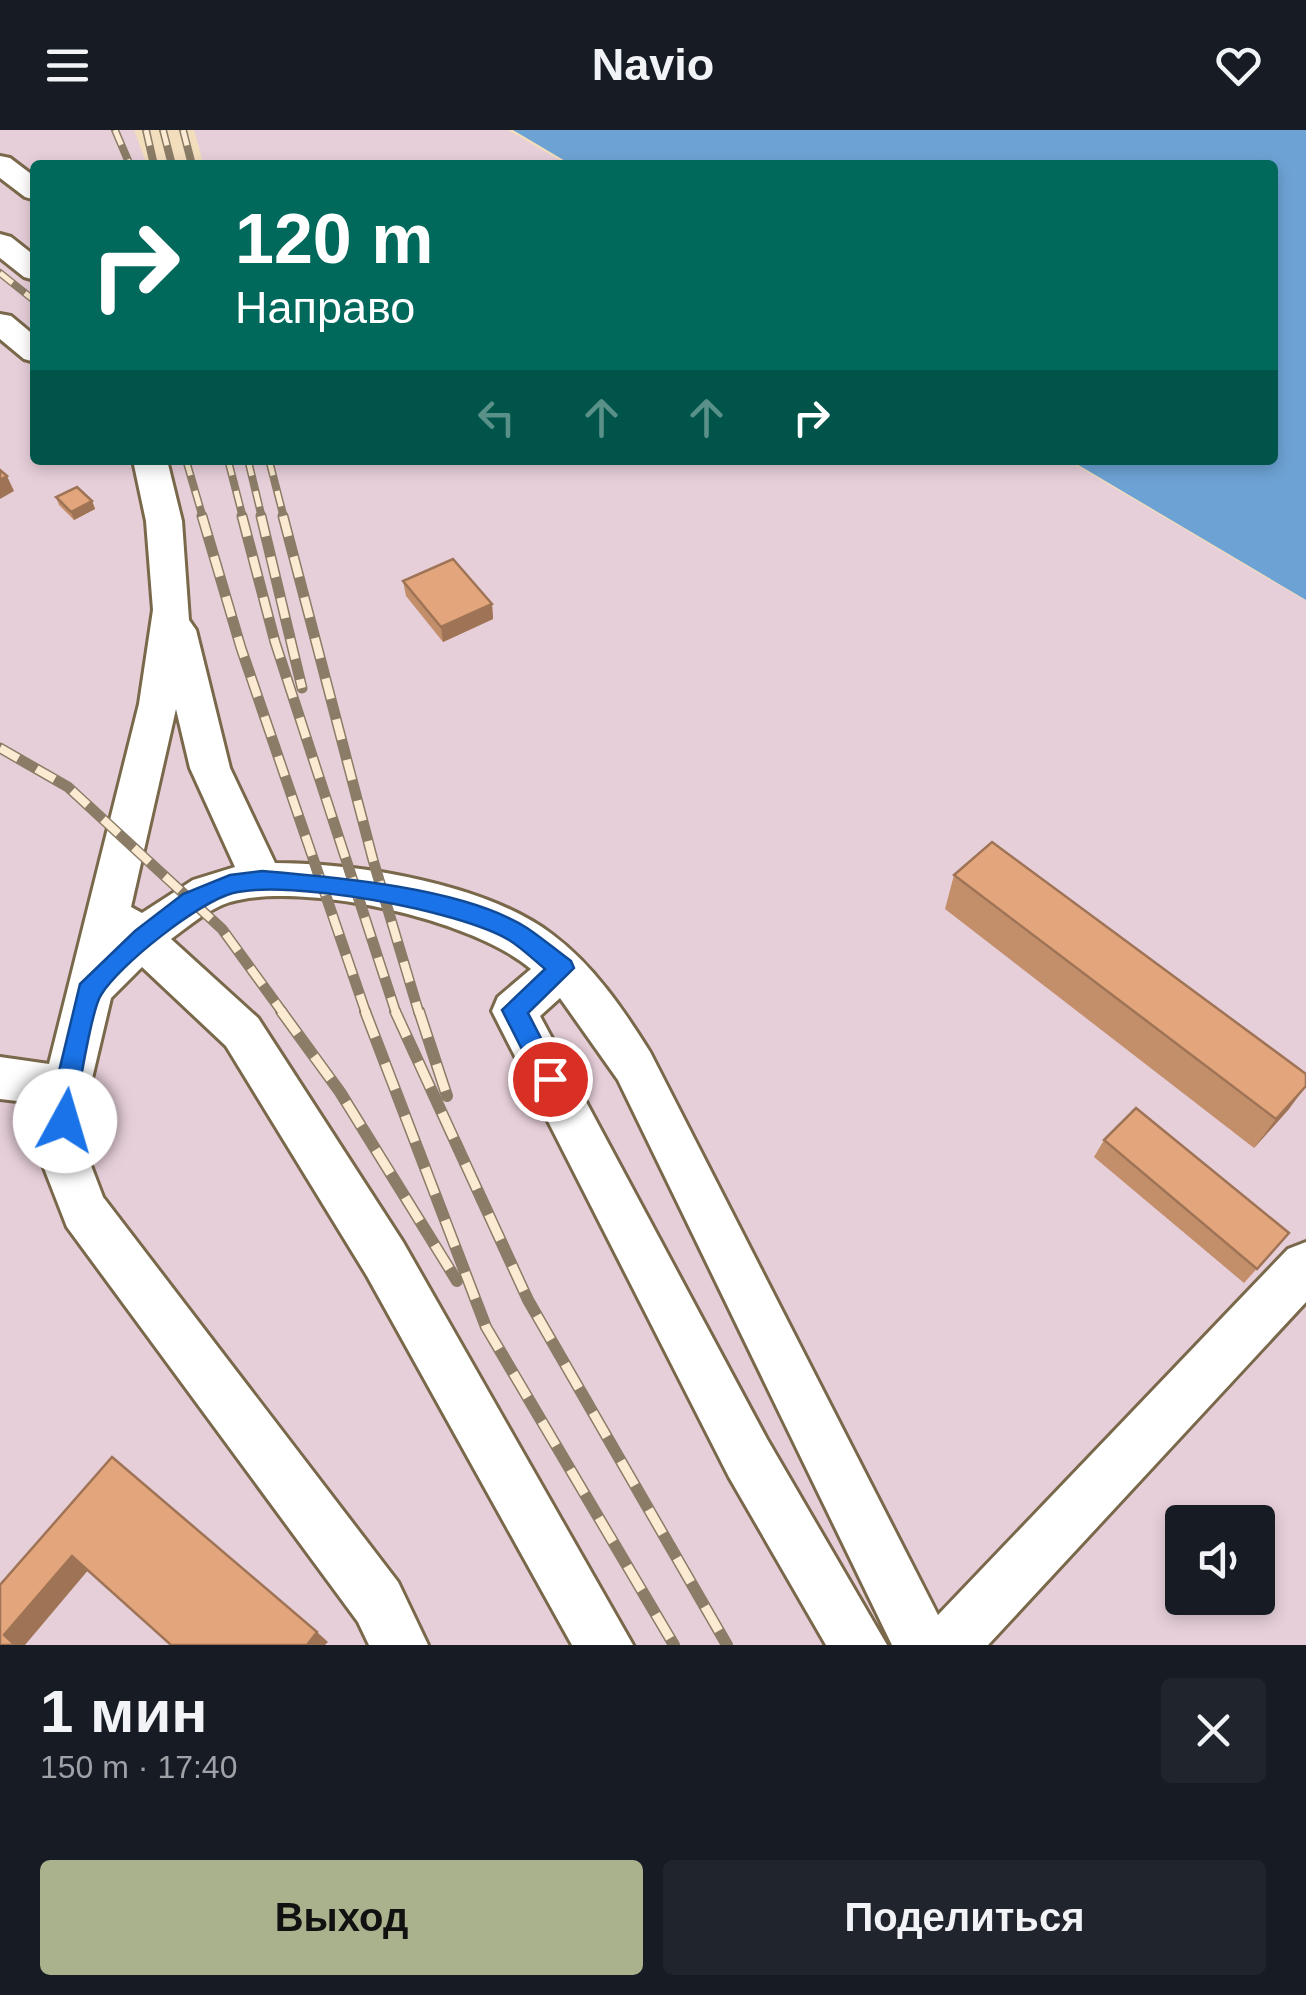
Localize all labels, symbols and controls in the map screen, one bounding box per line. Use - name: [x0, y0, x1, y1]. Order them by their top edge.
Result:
- icon: menu: [40, 38, 95, 93]
- icon: heart: [1211, 38, 1266, 93]
- text: Navio: [592, 39, 714, 90]
- icon: right: [70, 200, 200, 330]
- text: 120 m: [235, 200, 433, 278]
- text: Направо: [235, 282, 415, 333]
- icon: left: [469, 390, 524, 445]
- icon: ahead: [574, 390, 629, 445]
- icon: ahead: [679, 390, 734, 445]
- icon: right: [784, 390, 839, 445]
- pin: [508, 1037, 593, 1122]
- icon: arrive: [523, 1052, 578, 1107]
- position arrow: [13, 1069, 117, 1173]
- map controls: [1165, 1505, 1275, 1615]
- button: sound: [1165, 1505, 1275, 1615]
- text: 1 мин: [40, 1678, 208, 1745]
- button: close: [1161, 1678, 1266, 1783]
- text: 150 m · 17:40: [40, 1749, 237, 1785]
- button: Выход: [40, 1860, 643, 1975]
- button: Поделиться: [663, 1860, 1266, 1975]

